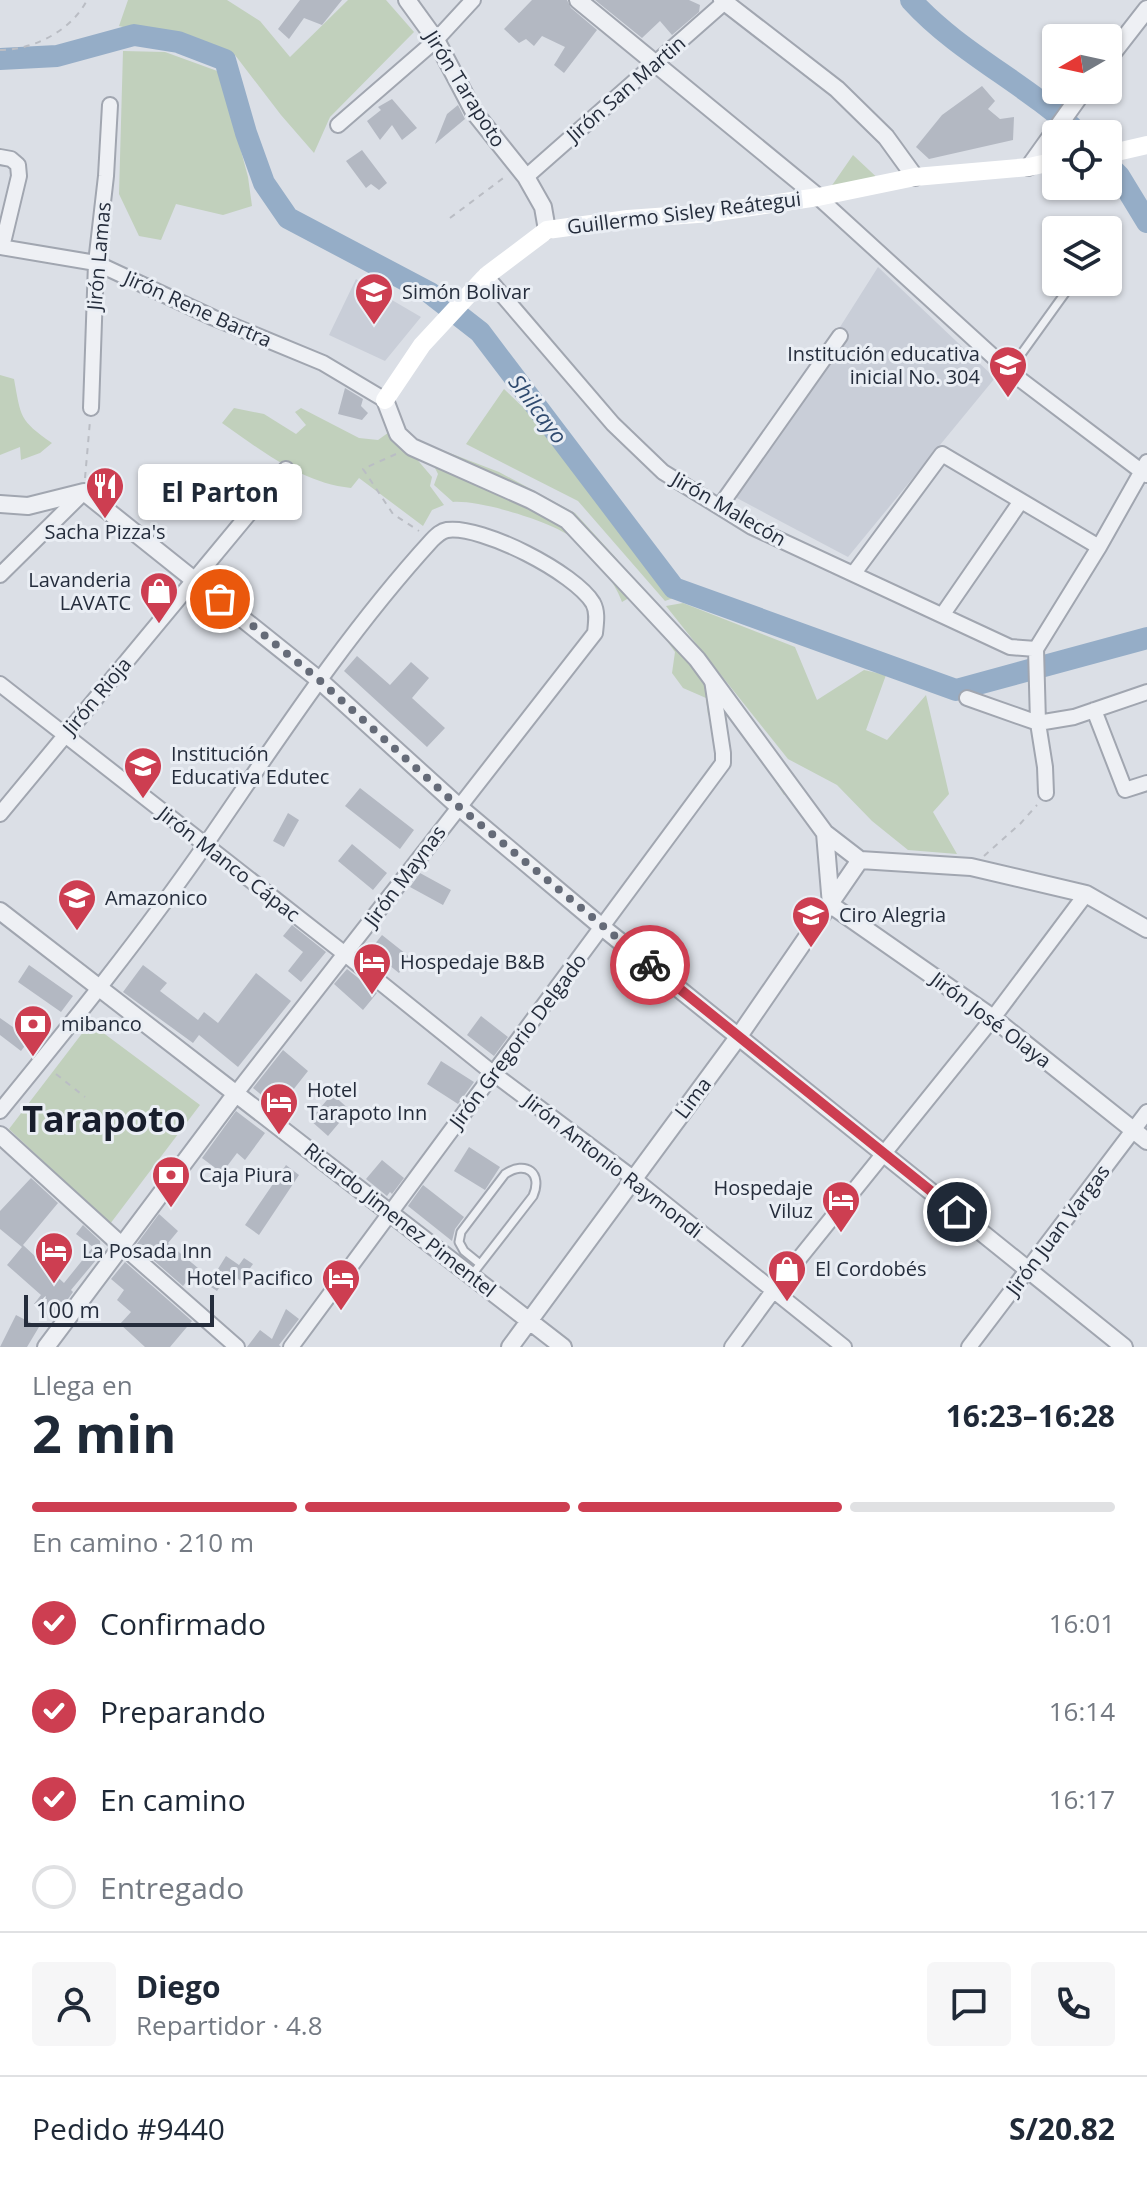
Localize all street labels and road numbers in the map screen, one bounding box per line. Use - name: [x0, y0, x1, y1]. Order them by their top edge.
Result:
- street label: Jirón Tarapoto: [418, 24, 512, 152]
- street label: Jirón San Martin: [559, 29, 691, 149]
- street label: Guillermo Sisley Reátegui: [565, 185, 802, 240]
- street label: Jirón Lamas: [80, 201, 117, 313]
- street label: Jirón Rene Bartra: [118, 263, 276, 353]
- street label: Jirón Malecón: [666, 464, 791, 552]
- street label: Jirón Rioja: [55, 651, 137, 742]
- street label: Jirón Manco Cápac: [151, 799, 306, 927]
- street label: Jirón Maynas: [356, 820, 452, 933]
- street label: Jirón Gregorio Delgado: [442, 948, 592, 1135]
- street label: Jirón José Olaya: [924, 964, 1057, 1074]
- street label: Lima: [668, 1072, 717, 1124]
- street label: Jirón Antonio Raymondi: [517, 1086, 708, 1244]
- street label: Ricardo Jimenez Pimentel: [299, 1136, 502, 1303]
- street label: Jirón Juan Vargas: [998, 1159, 1116, 1302]

